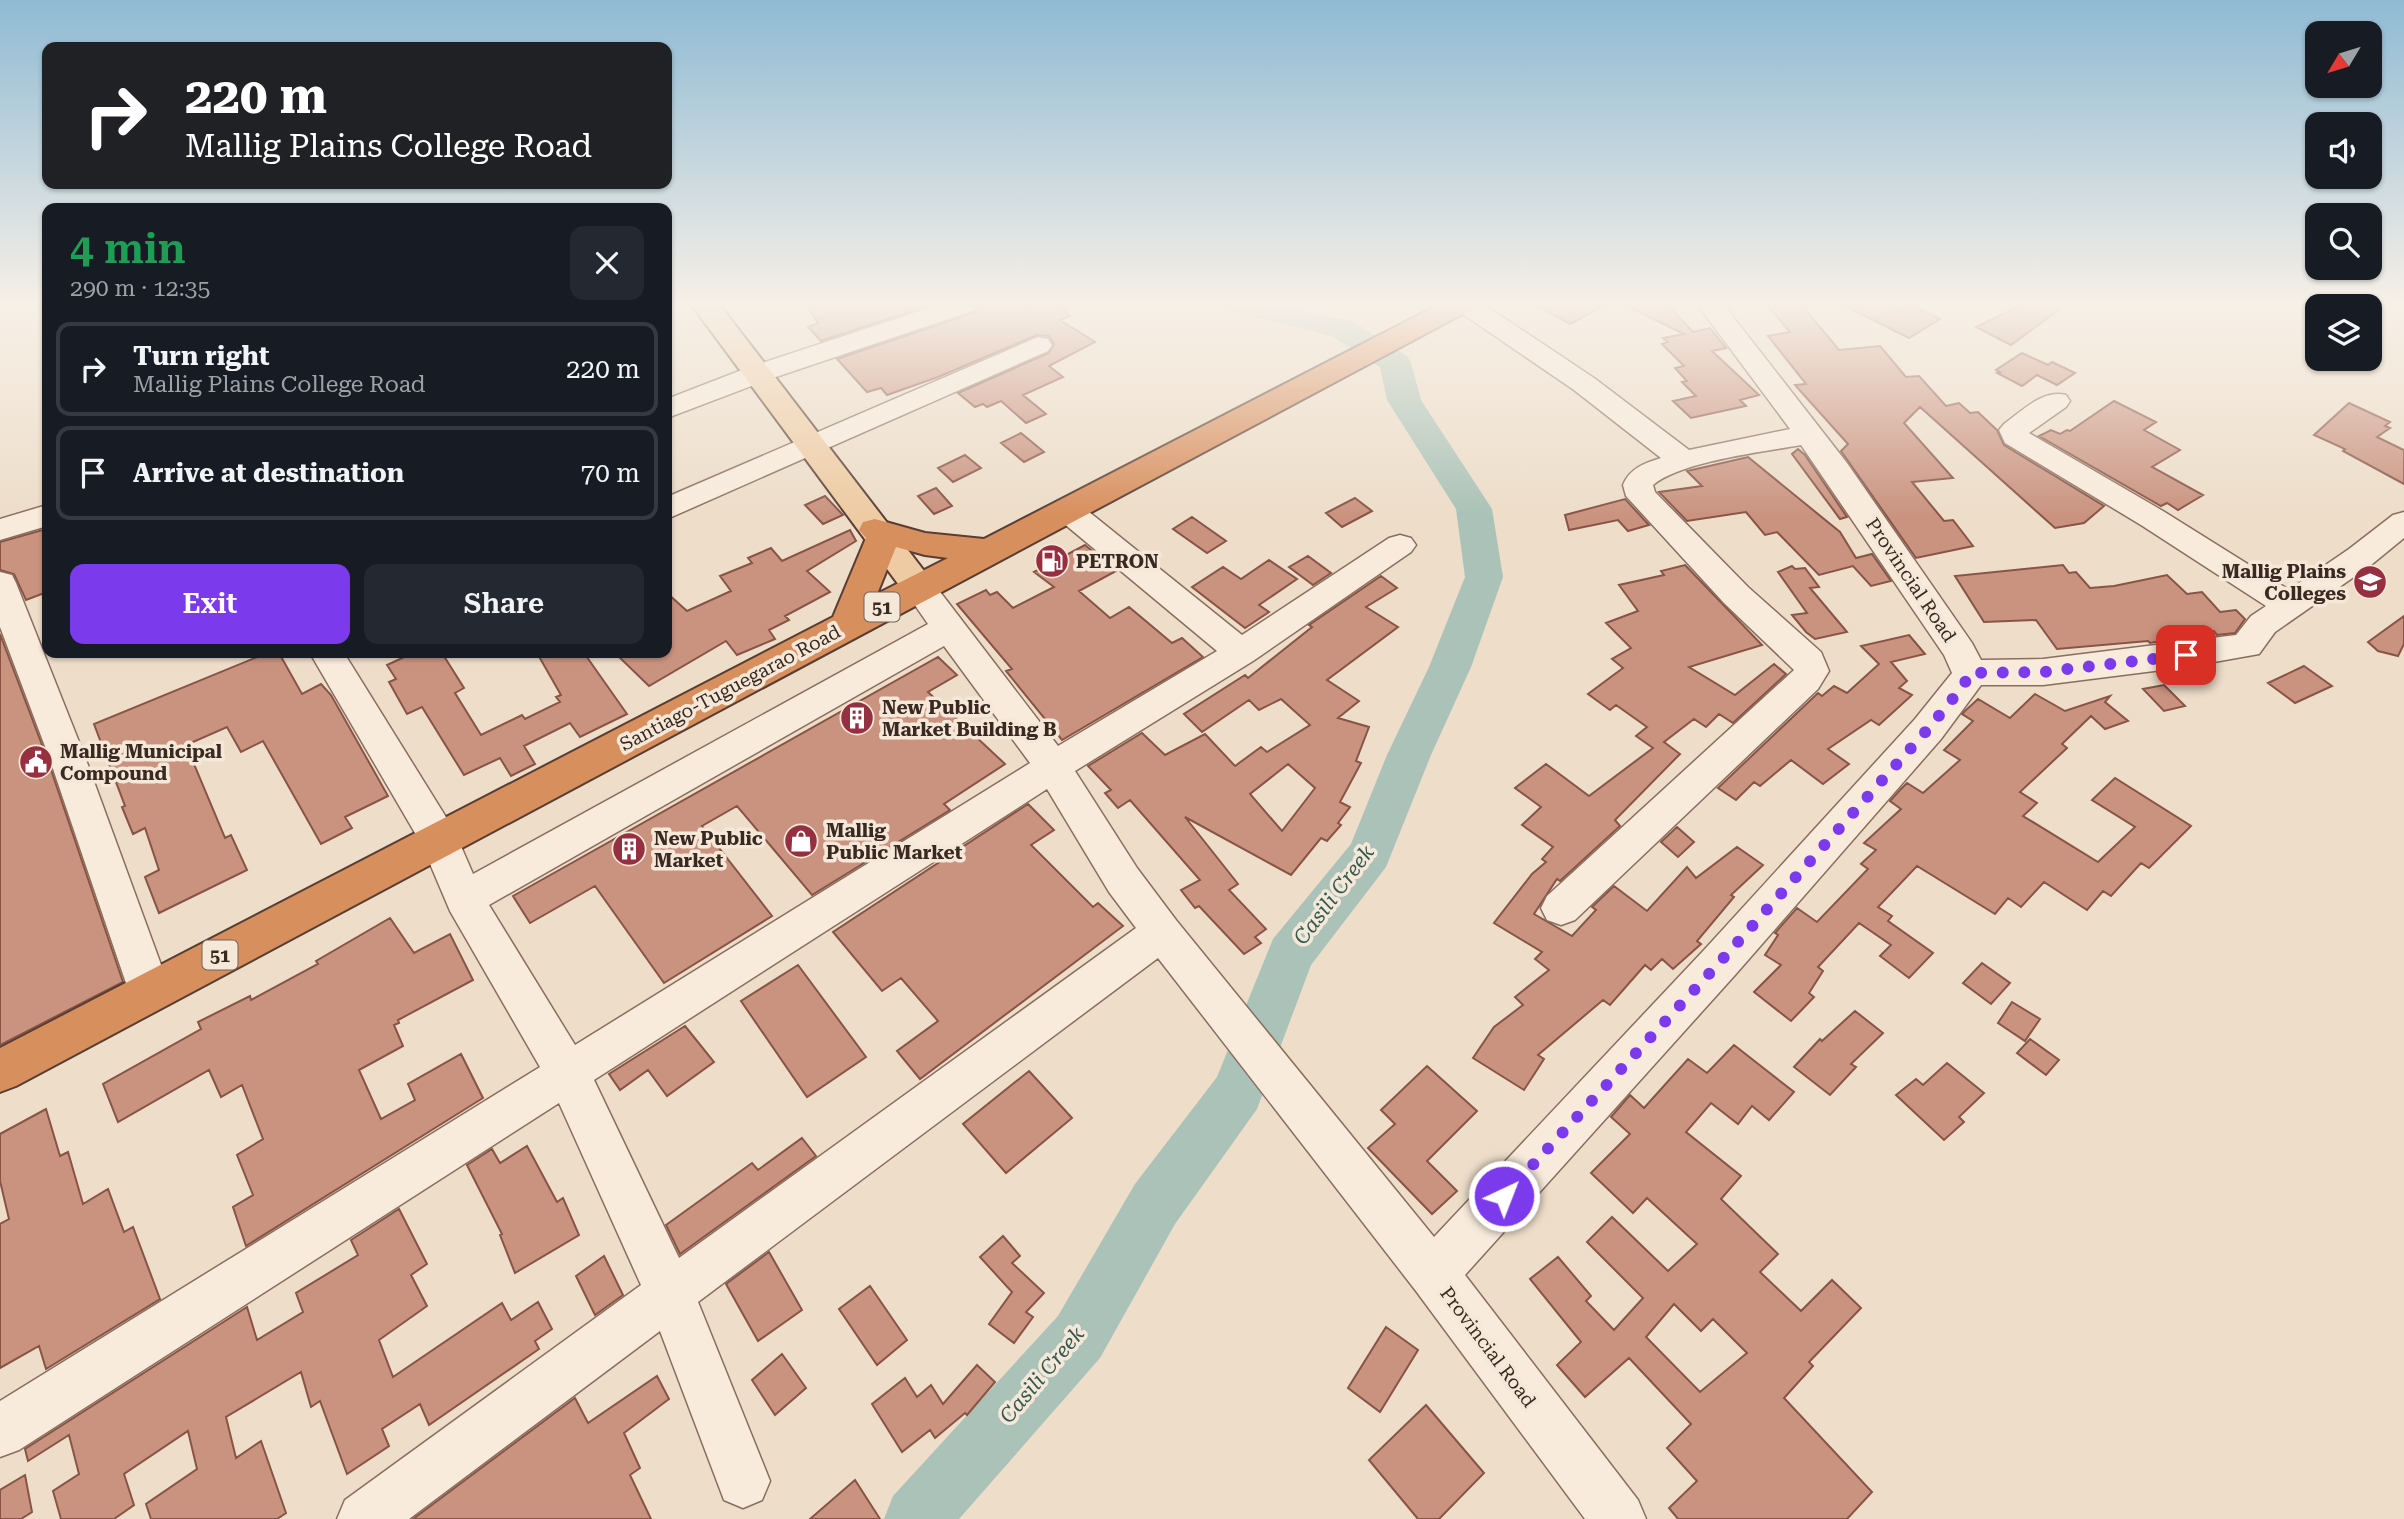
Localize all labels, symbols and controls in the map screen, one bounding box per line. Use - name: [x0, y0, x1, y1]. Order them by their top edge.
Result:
- north arrow: [2305, 21, 2382, 98]
- map controls: [2305, 21, 2382, 371]
- text: 220 m: [185, 68, 327, 125]
- icon: right: [70, 70, 161, 161]
- button: sound: [2305, 112, 2382, 189]
- text: Mallig Plains College Road: [185, 127, 592, 165]
- button: search: [2305, 203, 2382, 280]
- text: 4 min: [70, 224, 186, 273]
- button: close: [570, 226, 644, 300]
- text: 290 m · 12:35: [70, 275, 210, 302]
- button: layers: [2305, 294, 2382, 371]
- text: Turn right: [133, 341, 269, 371]
- icon: right: [74, 350, 112, 388]
- text: 220 m: [566, 354, 640, 384]
- text: Mallig Plains College Road: [133, 371, 426, 398]
- icon: arrive: [74, 454, 112, 492]
- text: Arrive at destination: [133, 458, 404, 488]
- text: 70 m: [581, 458, 640, 488]
- street label: Provincial Road: [1861, 514, 1961, 646]
- fuel station icon: PETRON: [1033, 542, 1071, 580]
- place label: PETRON: [1076, 550, 1159, 573]
- place label: Mallig Plains Colleges: [2222, 560, 2346, 605]
- school or university icon: Mallig Plains Colleges: [2351, 563, 2389, 601]
- button: Exit: [70, 564, 350, 644]
- button: Share: [364, 564, 644, 644]
- road number: 51: [864, 592, 900, 622]
- street label: Santiago-Tuguegarao Road: [616, 620, 844, 756]
- pin: [2156, 625, 2216, 685]
- icon: arrive: [2167, 636, 2205, 674]
- place label: New Public Market Building B: [882, 696, 1057, 741]
- building icon: New Public Market Building B: [838, 699, 876, 737]
- place label: Mallig Municipal Compound: [60, 740, 222, 785]
- public building icon: Mallig Municipal Compound: [17, 743, 55, 781]
- place label: Mallig Public Market: [826, 819, 963, 864]
- shop icon: Mallig Public Market: [782, 822, 820, 860]
- place label: New Public Market: [654, 827, 763, 872]
- building icon: New Public Market: [610, 830, 648, 868]
- water label: Casili Creek: [1289, 840, 1379, 949]
- road number: 51: [202, 940, 238, 970]
- position arrow: [1467, 1159, 1541, 1233]
- street label: Provincial Road: [1435, 1282, 1541, 1412]
- water label: Casili Creek: [995, 1322, 1089, 1428]

